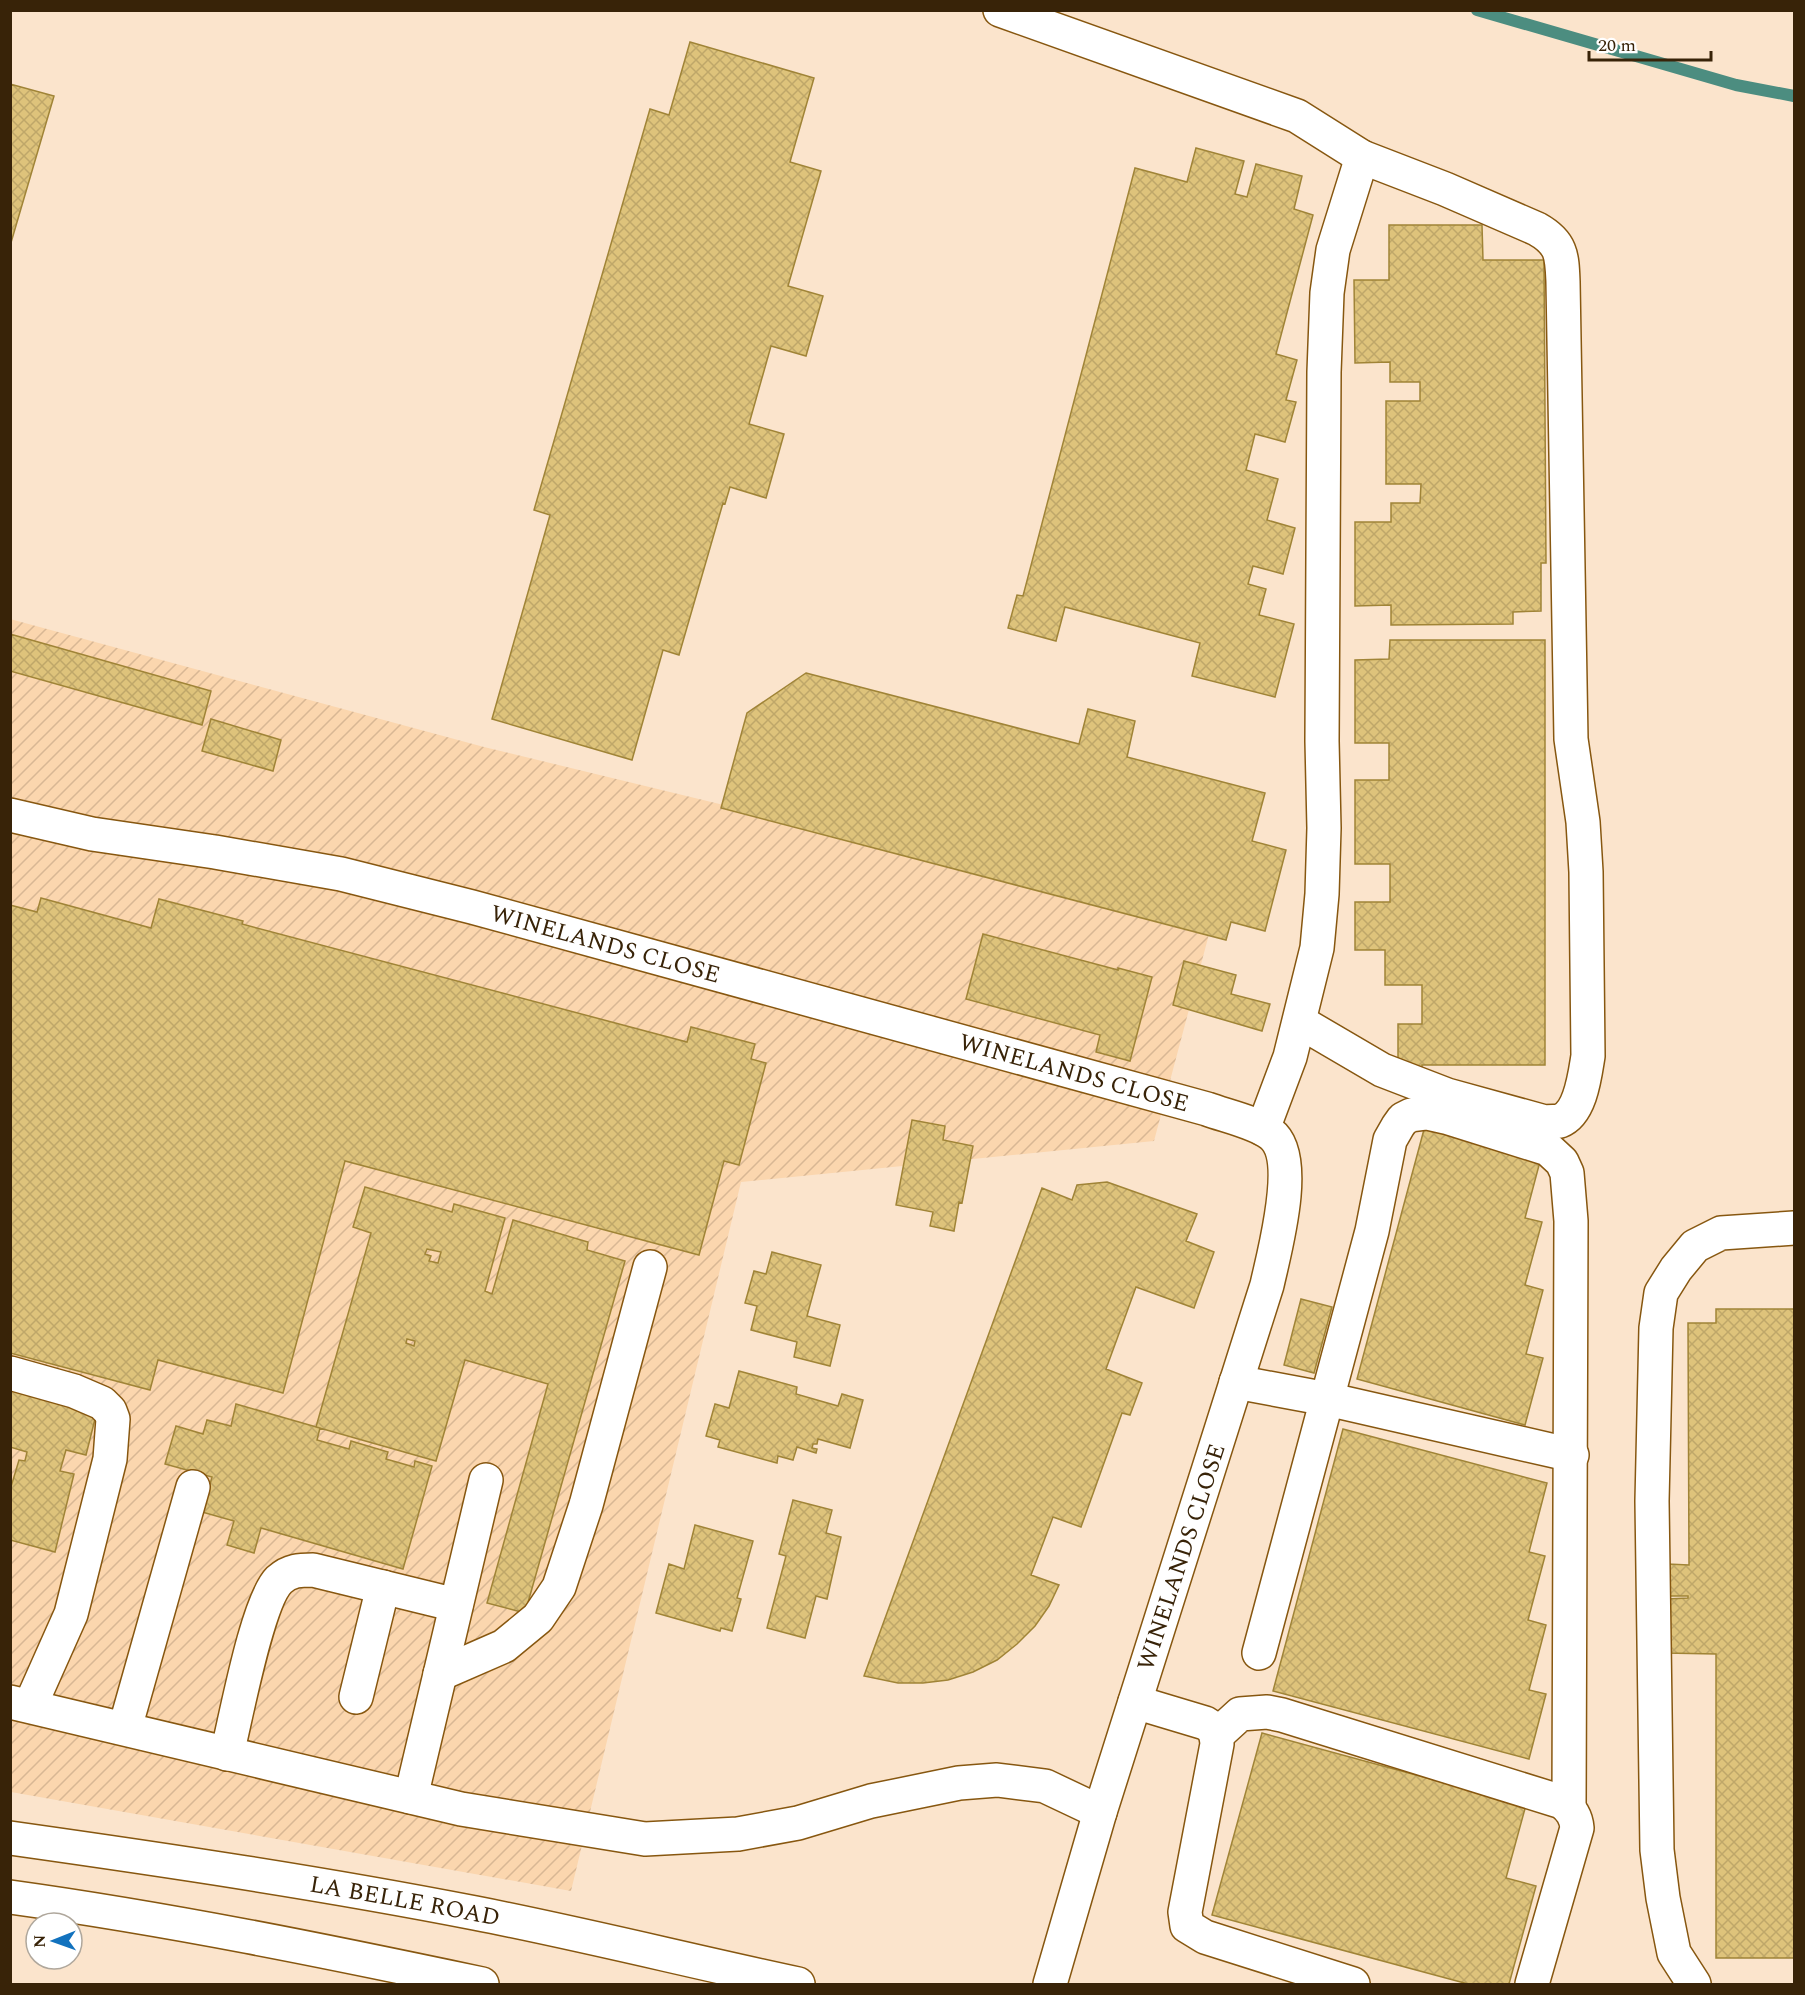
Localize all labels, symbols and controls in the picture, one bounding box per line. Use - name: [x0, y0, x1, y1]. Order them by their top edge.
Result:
- scale bar: [1589, 24, 1710, 62]
- text: 20 m: [1598, 32, 1636, 59]
- street label: WINELANDS CLOSE: [486, 896, 724, 993]
- street label: WINELANDS CLOSE: [955, 1025, 1193, 1122]
- street label: WINELANDS CLOSE: [1128, 1439, 1236, 1675]
- street label: LA BELLE ROAD: [307, 1867, 503, 1937]
- north arrow: [24, 1911, 84, 1971]
- text: N: [28, 1935, 52, 1948]

